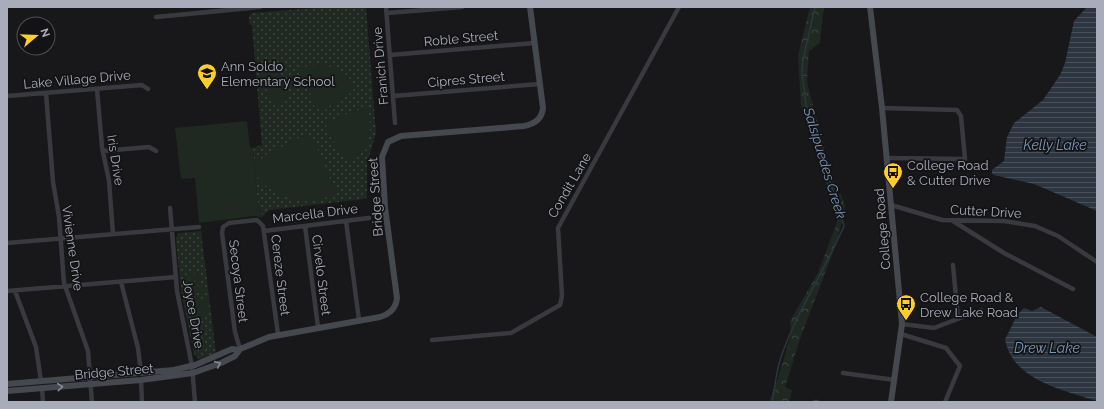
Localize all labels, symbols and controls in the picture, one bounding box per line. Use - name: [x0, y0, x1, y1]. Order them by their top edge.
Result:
- north arrow: [16, 16, 56, 56]
- street label: Franich Drive: [370, 26, 391, 106]
- text: N: [37, 27, 52, 39]
- street label: Roble Street: [423, 28, 499, 49]
- place label: Ann Soldo Elementary School: [221, 59, 335, 89]
- school or university icon: Ann Soldo Elementary School: [196, 62, 218, 90]
- street label: Lake Village Drive: [23, 67, 132, 92]
- street label: Cipres Street: [427, 69, 506, 90]
- water label: Salsipuedes Creek: [800, 104, 850, 221]
- street label: Iris Drive: [104, 134, 127, 187]
- water label: Kelly Lake: [1023, 137, 1087, 153]
- street label: Condit Lane: [545, 150, 594, 220]
- street label: Bridge Street: [365, 156, 386, 237]
- place label: College Road & Cutter Drive: [907, 158, 991, 188]
- bus stop icon: College Road & Cutter Drive: [882, 161, 904, 189]
- street label: College Road: [871, 188, 894, 270]
- street label: Marcella Drive: [271, 201, 359, 226]
- street label: Cutter Drive: [950, 202, 1022, 221]
- street label: Vivienne Drive: [59, 204, 86, 292]
- street label: Cereze Street: [268, 234, 293, 317]
- street label: Cirvelo Street: [309, 234, 334, 317]
- street label: Secoya Street: [226, 239, 251, 324]
- street label: Joyce Drive: [180, 279, 207, 350]
- place label: College Road & Drew Lake Road: [920, 290, 1018, 320]
- bus stop icon: College Road & Drew Lake Road: [895, 293, 917, 321]
- water label: Drew Lake: [1014, 340, 1081, 356]
- street label: Bridge Street: [74, 361, 155, 382]
- one-way arrow: [214, 361, 221, 369]
- one-way arrow: [57, 382, 63, 391]

